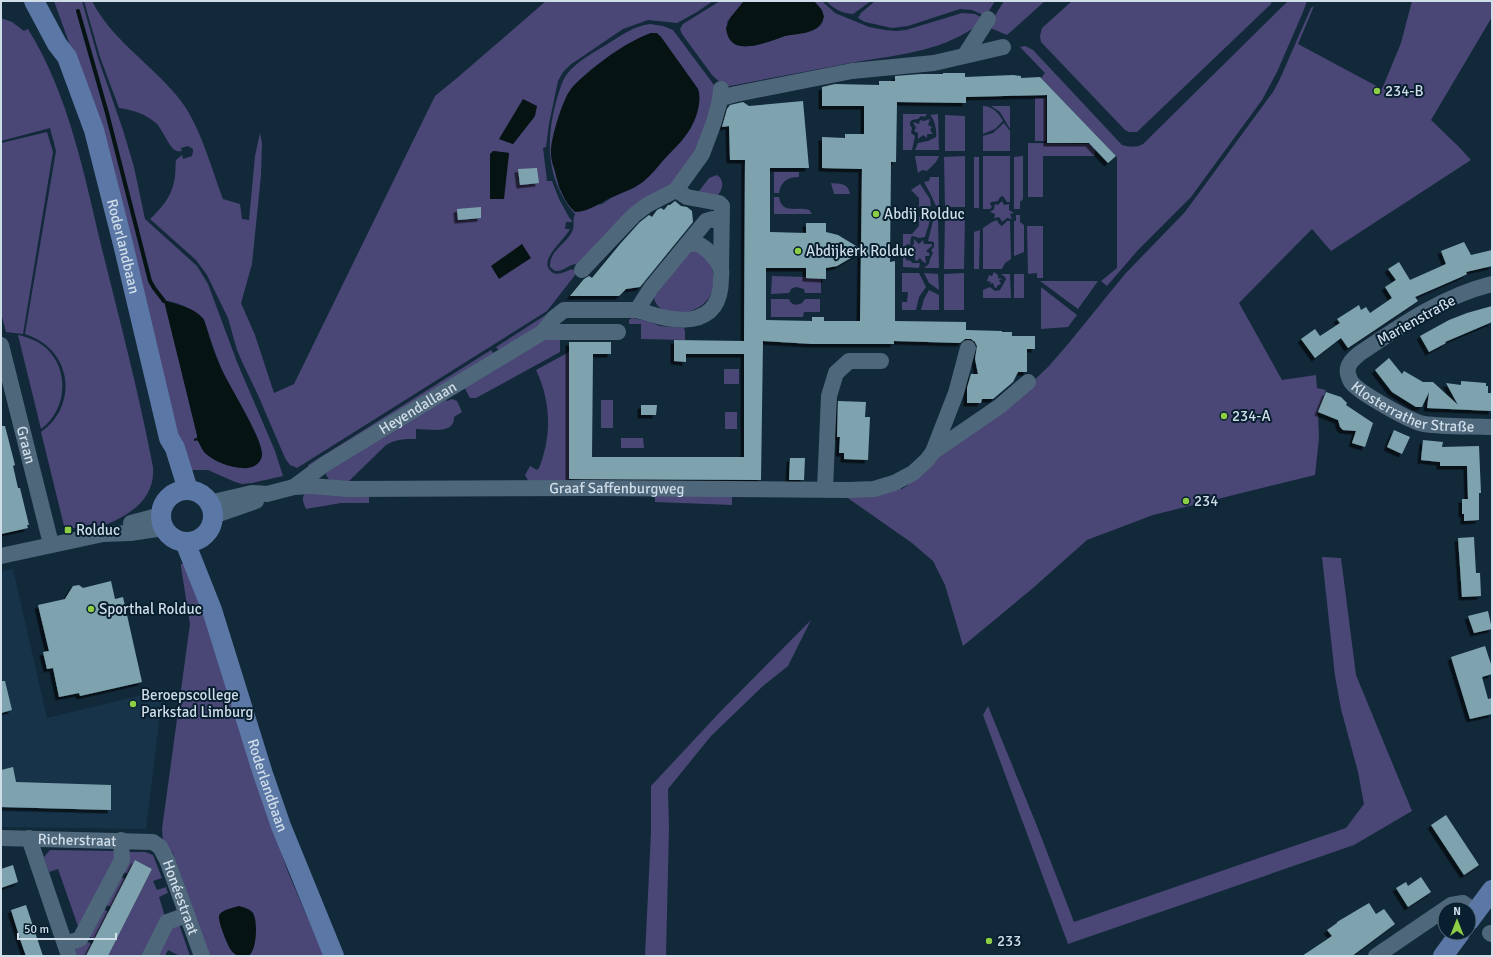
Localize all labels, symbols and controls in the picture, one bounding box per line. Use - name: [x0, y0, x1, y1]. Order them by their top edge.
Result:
- place label: 234-B: [1385, 82, 1424, 100]
- marker: 234-B: [1372, 86, 1382, 96]
- street label: Roderlandbaan: [103, 197, 144, 296]
- place label: Abdij Rolduc: [884, 205, 965, 223]
- marker: Abdij Rolduc: [871, 209, 881, 219]
- place label: Abdijkerk Rolduc: [806, 242, 914, 260]
- marker: Abdijkerk Rolduc: [793, 246, 803, 256]
- street label: Marienstraße: [1374, 291, 1458, 349]
- street label: Heyendallaan: [376, 377, 460, 438]
- street label: Klosterrather Straße: [1347, 378, 1475, 436]
- place label: 234-A: [1232, 407, 1271, 425]
- marker: 234-A: [1219, 411, 1229, 421]
- street label: Graan: [13, 424, 40, 466]
- street label: Graaf Saffenburgweg: [549, 479, 685, 498]
- place label: 234: [1194, 492, 1218, 510]
- marker: 234: [1181, 496, 1191, 506]
- place label: Rolduc: [76, 521, 120, 539]
- marker: Rolduc: [63, 525, 73, 535]
- place label: Sporthal Rolduc: [99, 600, 202, 618]
- marker: Sporthal Rolduc: [86, 604, 96, 614]
- place label: Beroepscollege Parkstad Limburg: [141, 686, 254, 721]
- marker: Beroepscollege Parkstad Limburg: [128, 699, 138, 709]
- street label: Roderlandbaan: [244, 736, 291, 835]
- street label: Richerstraat: [37, 830, 117, 850]
- street label: Honéestraat: [159, 857, 202, 937]
- north arrow: [1437, 901, 1477, 941]
- text: N: [1453, 905, 1461, 918]
- scale bar: [18, 915, 116, 941]
- text: 50 m: [24, 922, 49, 937]
- place label: 233: [997, 932, 1021, 950]
- marker: 233: [984, 936, 994, 946]

